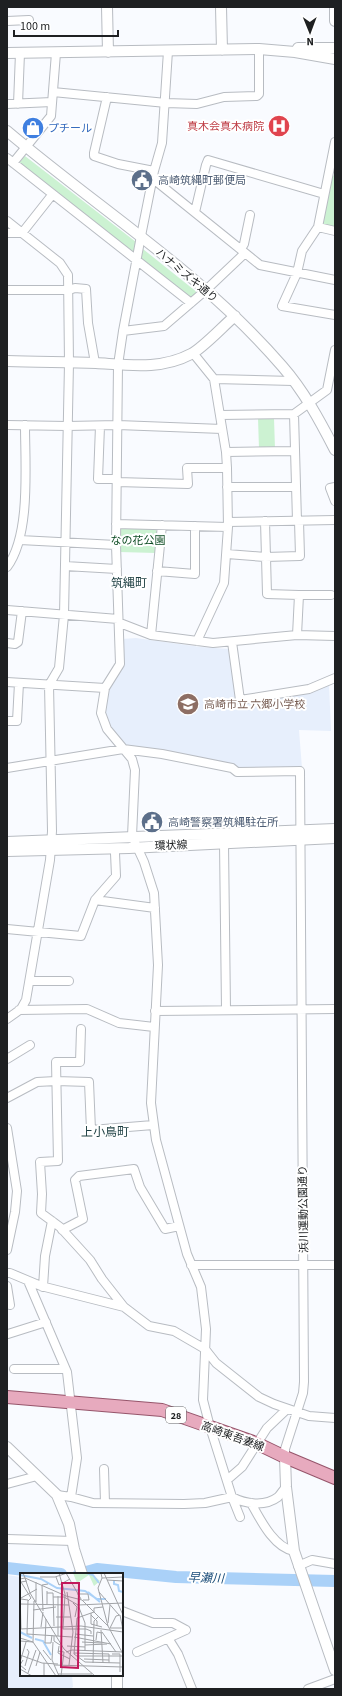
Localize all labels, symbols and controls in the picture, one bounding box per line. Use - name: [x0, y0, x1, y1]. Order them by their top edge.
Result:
- scale bar: [14, 12, 118, 38]
- north arrow: [290, 12, 330, 52]
- text: 100 m: [20, 18, 50, 35]
- text: N: [306, 34, 314, 49]
- hospital icon: 真木会真木病院: [266, 113, 292, 139]
- shop icon: プチール: [20, 115, 46, 141]
- place label: 真木会真木病院: [187, 119, 264, 134]
- place label: プチール: [48, 121, 92, 136]
- public building icon: 高崎筑縄町郵便局: [129, 167, 155, 193]
- place label: 高崎筑縄町郵便局: [158, 173, 246, 188]
- street label: ハナミズキ通り: [152, 245, 221, 306]
- park label: なの花公園: [111, 533, 166, 548]
- district label: 筑縄町: [111, 575, 147, 592]
- school or university icon: 高崎市立 六郷小学校: [175, 691, 201, 717]
- place label: 高崎市立 六郷小学校: [204, 697, 305, 712]
- public building icon: 高崎警察署筑縄駐在所: [139, 809, 165, 835]
- place label: 高崎警察署筑縄駐在所: [168, 815, 279, 830]
- street label: 環状線: [154, 837, 188, 854]
- district label: 上小鳥町: [81, 1124, 129, 1141]
- street label: 浜川運動公園通り: [295, 1165, 312, 1253]
- road number: 28: [166, 1407, 186, 1423]
- street label: 高崎東吾妻線: [199, 1418, 266, 1455]
- water label: 早瀬川: [188, 1569, 226, 1588]
- inset map: [20, 1573, 123, 1676]

